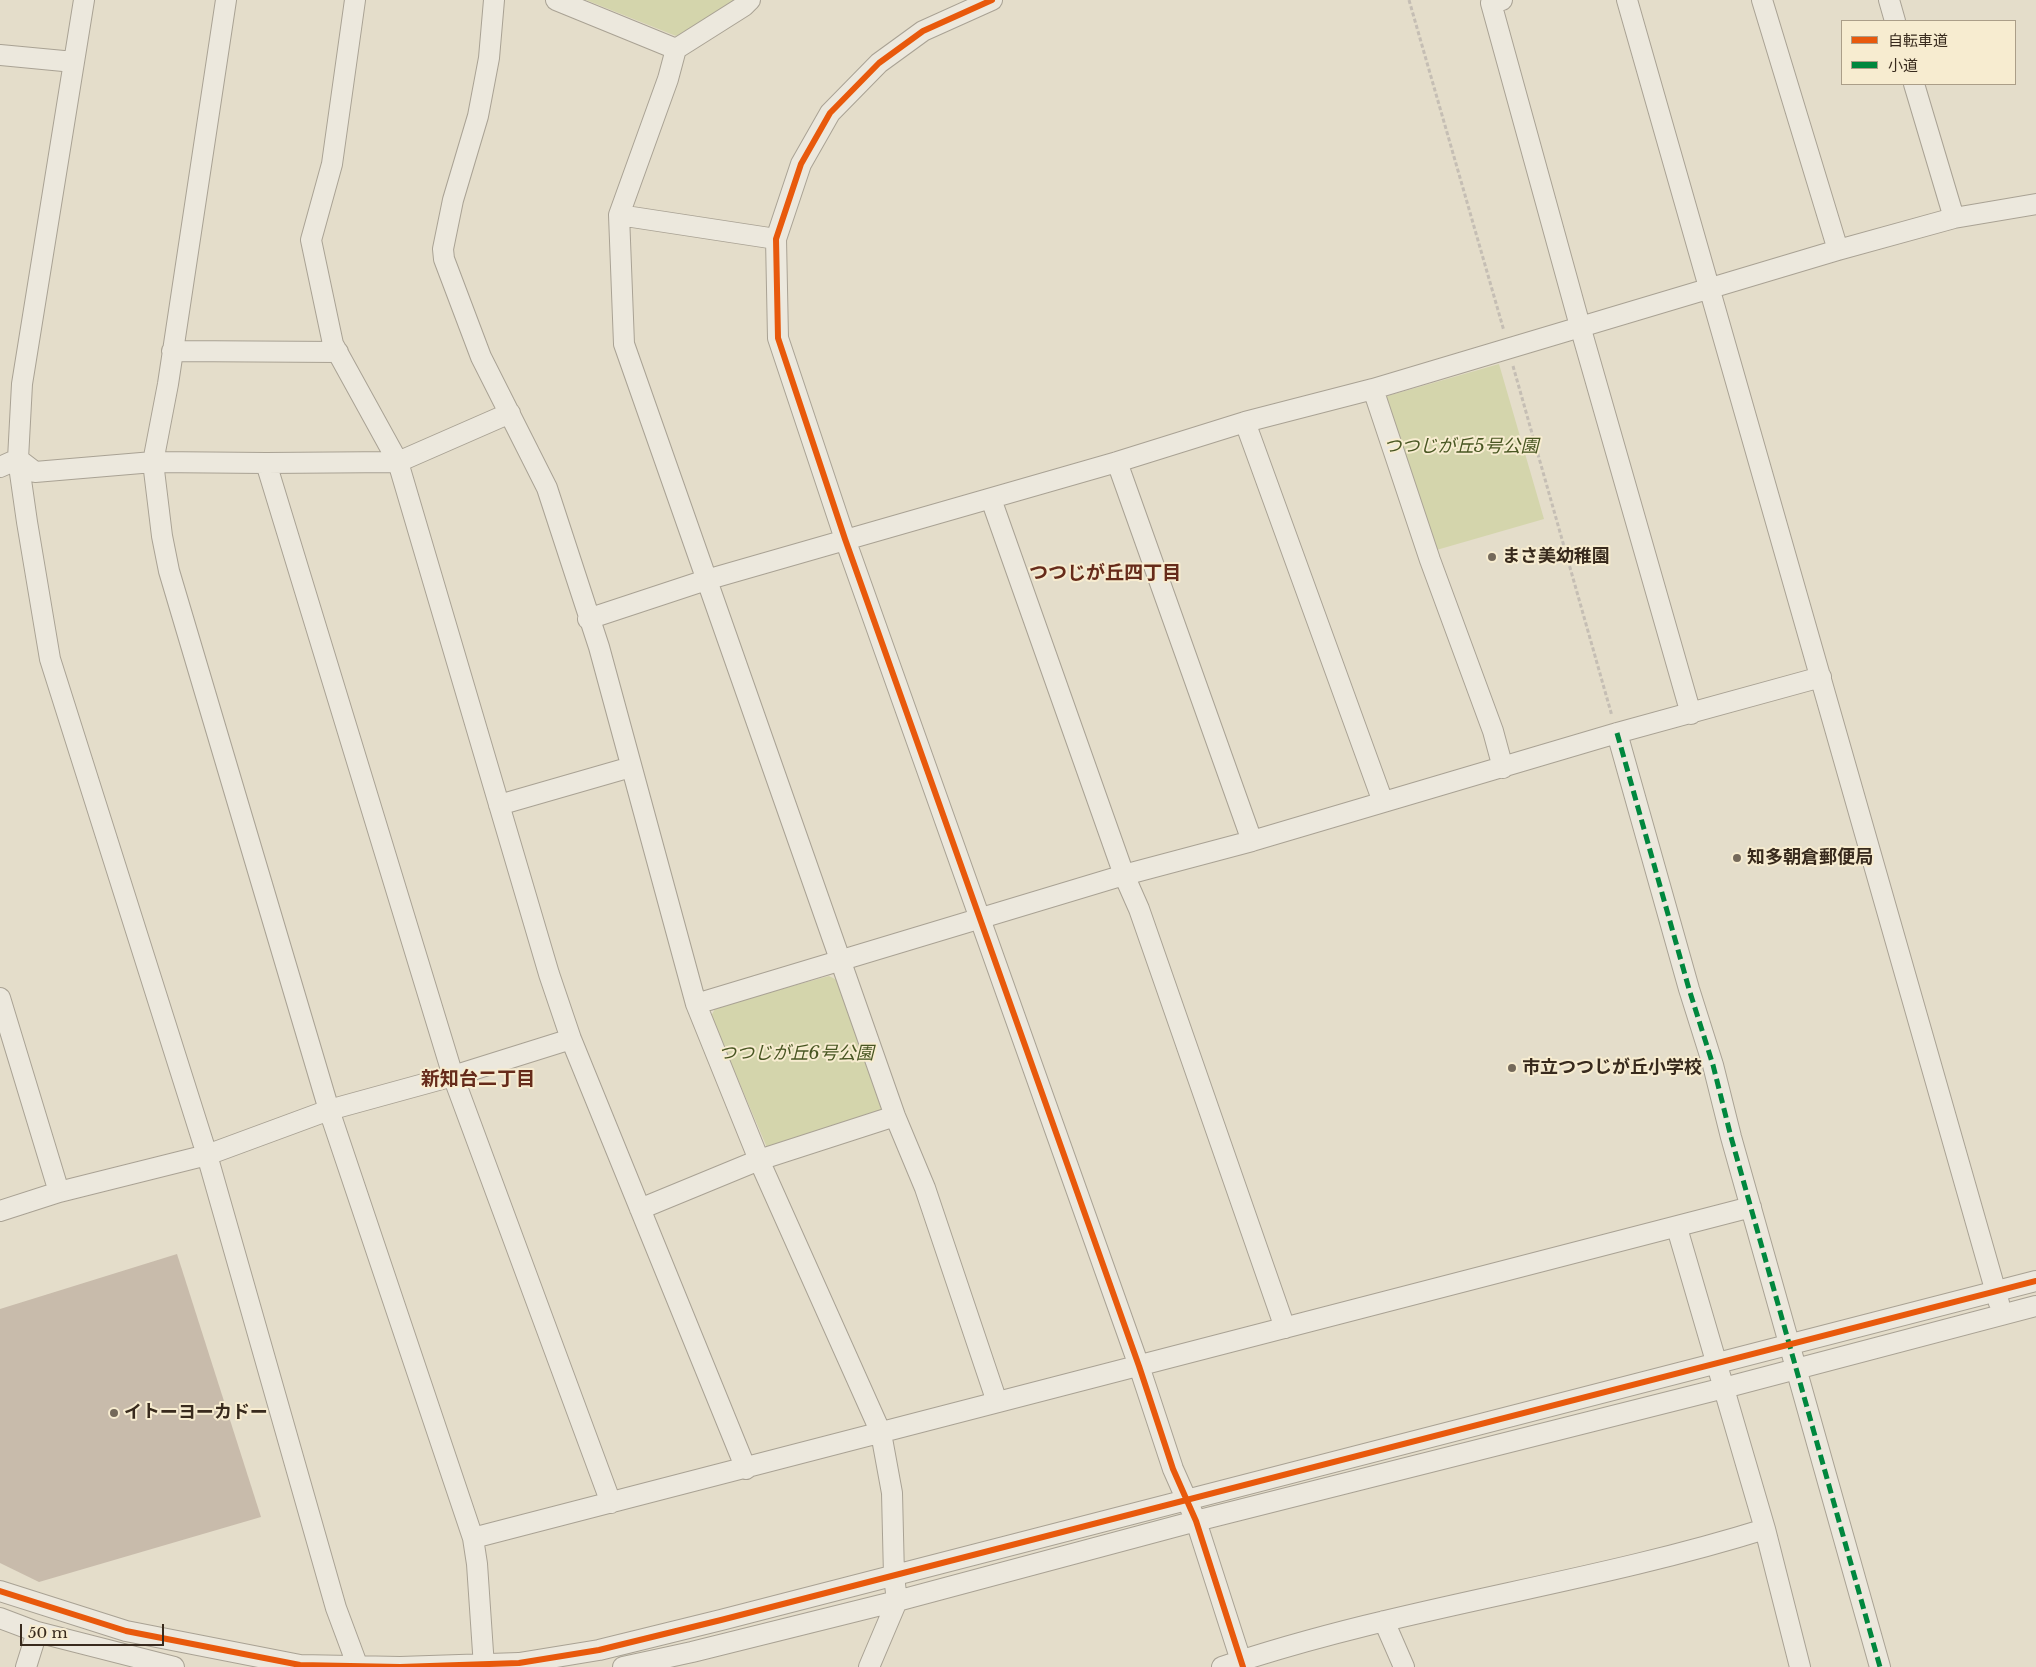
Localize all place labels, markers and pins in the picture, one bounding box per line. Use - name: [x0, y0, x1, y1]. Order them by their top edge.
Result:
- place label: まさ美幼稚園: [1502, 546, 1610, 568]
- marker: まさ美幼稚園: [1486, 551, 1498, 563]
- place label: 知多朝倉郵便局: [1747, 847, 1873, 869]
- marker: 知多朝倉郵便局: [1731, 852, 1743, 864]
- place label: 市立つつじが丘小学校: [1522, 1057, 1702, 1079]
- marker: 市立つつじが丘小学校: [1506, 1062, 1518, 1074]
- place label: イトーヨーカドー: [124, 1402, 268, 1424]
- marker: イトーヨーカドー: [108, 1407, 120, 1419]

